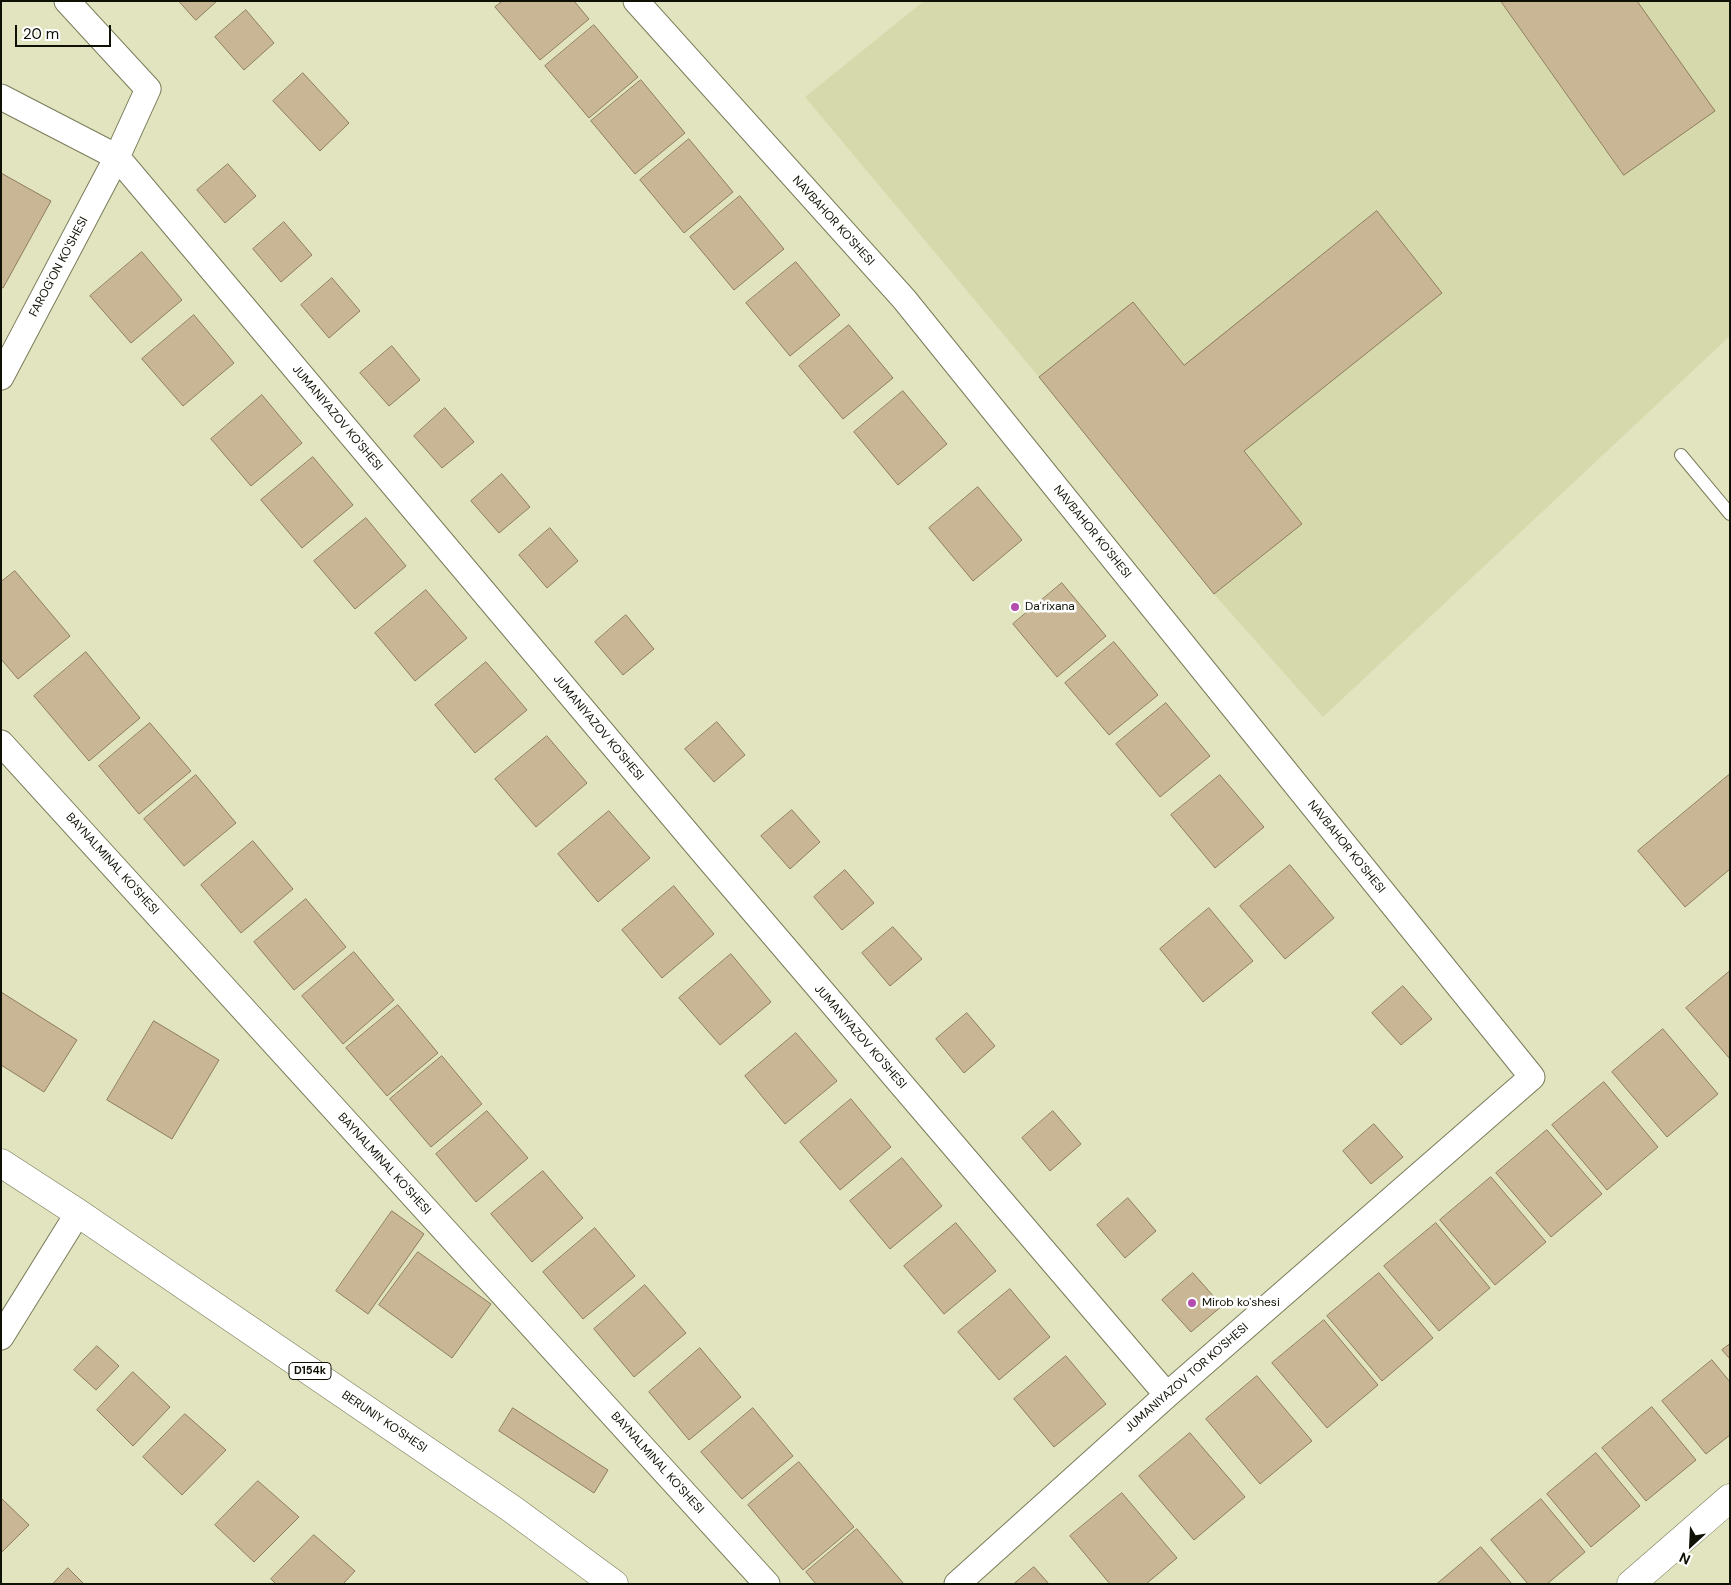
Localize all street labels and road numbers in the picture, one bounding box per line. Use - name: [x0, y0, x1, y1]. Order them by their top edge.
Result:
- street label: NAVBAHOR KO'SHESI: [789, 173, 877, 269]
- street label: FAROG'ON KO'SHESI: [27, 215, 91, 319]
- street label: JUMANIYAZOV KO'SHESI: [289, 362, 385, 474]
- street label: NAVBAHOR KO'SHESI: [1050, 483, 1134, 581]
- street label: JUMANIYAZOV KO'SHESI: [550, 672, 646, 784]
- street label: NAVBAHOR KO'SHESI: [1304, 798, 1388, 896]
- street label: BAYNALMINAL KO'SHESI: [63, 810, 161, 918]
- street label: JUMANIYAZOV KO'SHESI: [811, 982, 909, 1092]
- street label: BAYNALMINAL KO'SHESI: [335, 1110, 433, 1218]
- street label: JUMANIYAZOV TOR KO'SHESI: [1122, 1320, 1252, 1436]
- road number: D154k: [289, 1362, 331, 1380]
- street label: BERUNIY KO'SHESI: [339, 1388, 429, 1456]
- street label: BAYNALMINAL KO'SHESI: [608, 1409, 706, 1517]

